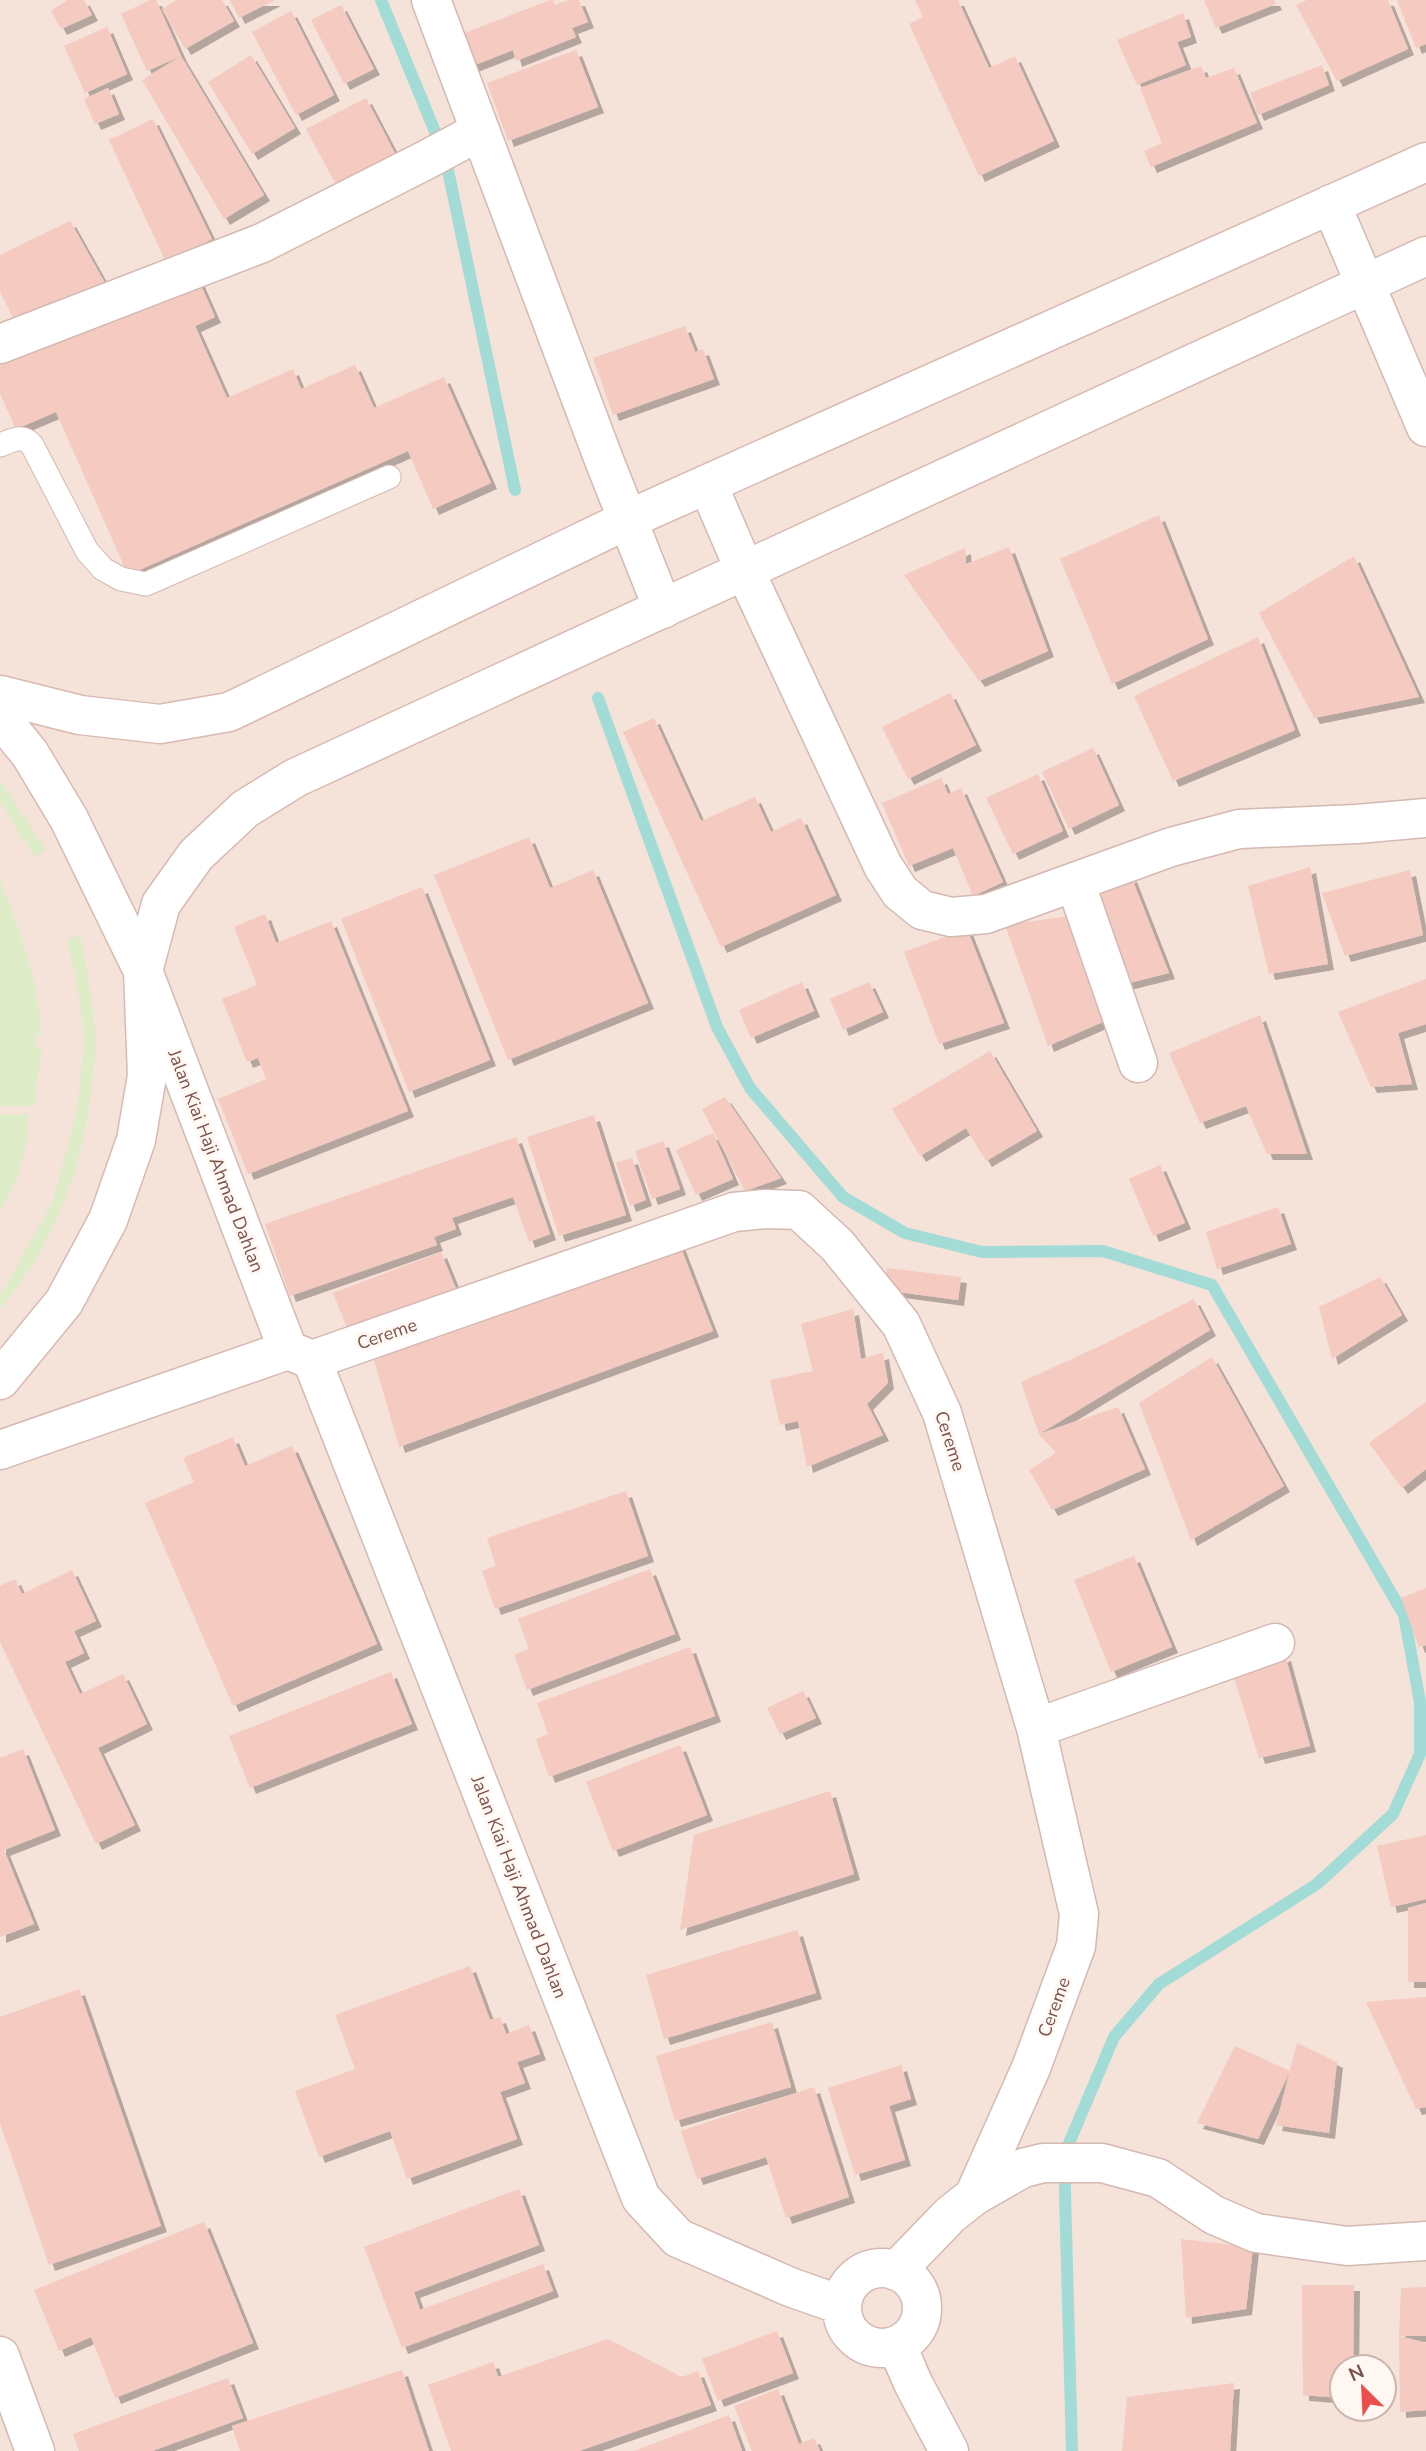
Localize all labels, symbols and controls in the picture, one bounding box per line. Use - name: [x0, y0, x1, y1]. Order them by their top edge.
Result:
- street label: Jalan Kiai Haji Ahmad Dahlan: [162, 1045, 270, 1276]
- street label: Cereme: [354, 1313, 420, 1355]
- street label: Cereme: [929, 1408, 971, 1474]
- street label: Jalan Kiai Haji Ahmad Dahlan: [465, 1771, 573, 2002]
- street label: Cereme: [1032, 1974, 1076, 2040]
- north arrow: [1328, 2353, 1398, 2423]
- text: N: [1345, 2359, 1368, 2388]

